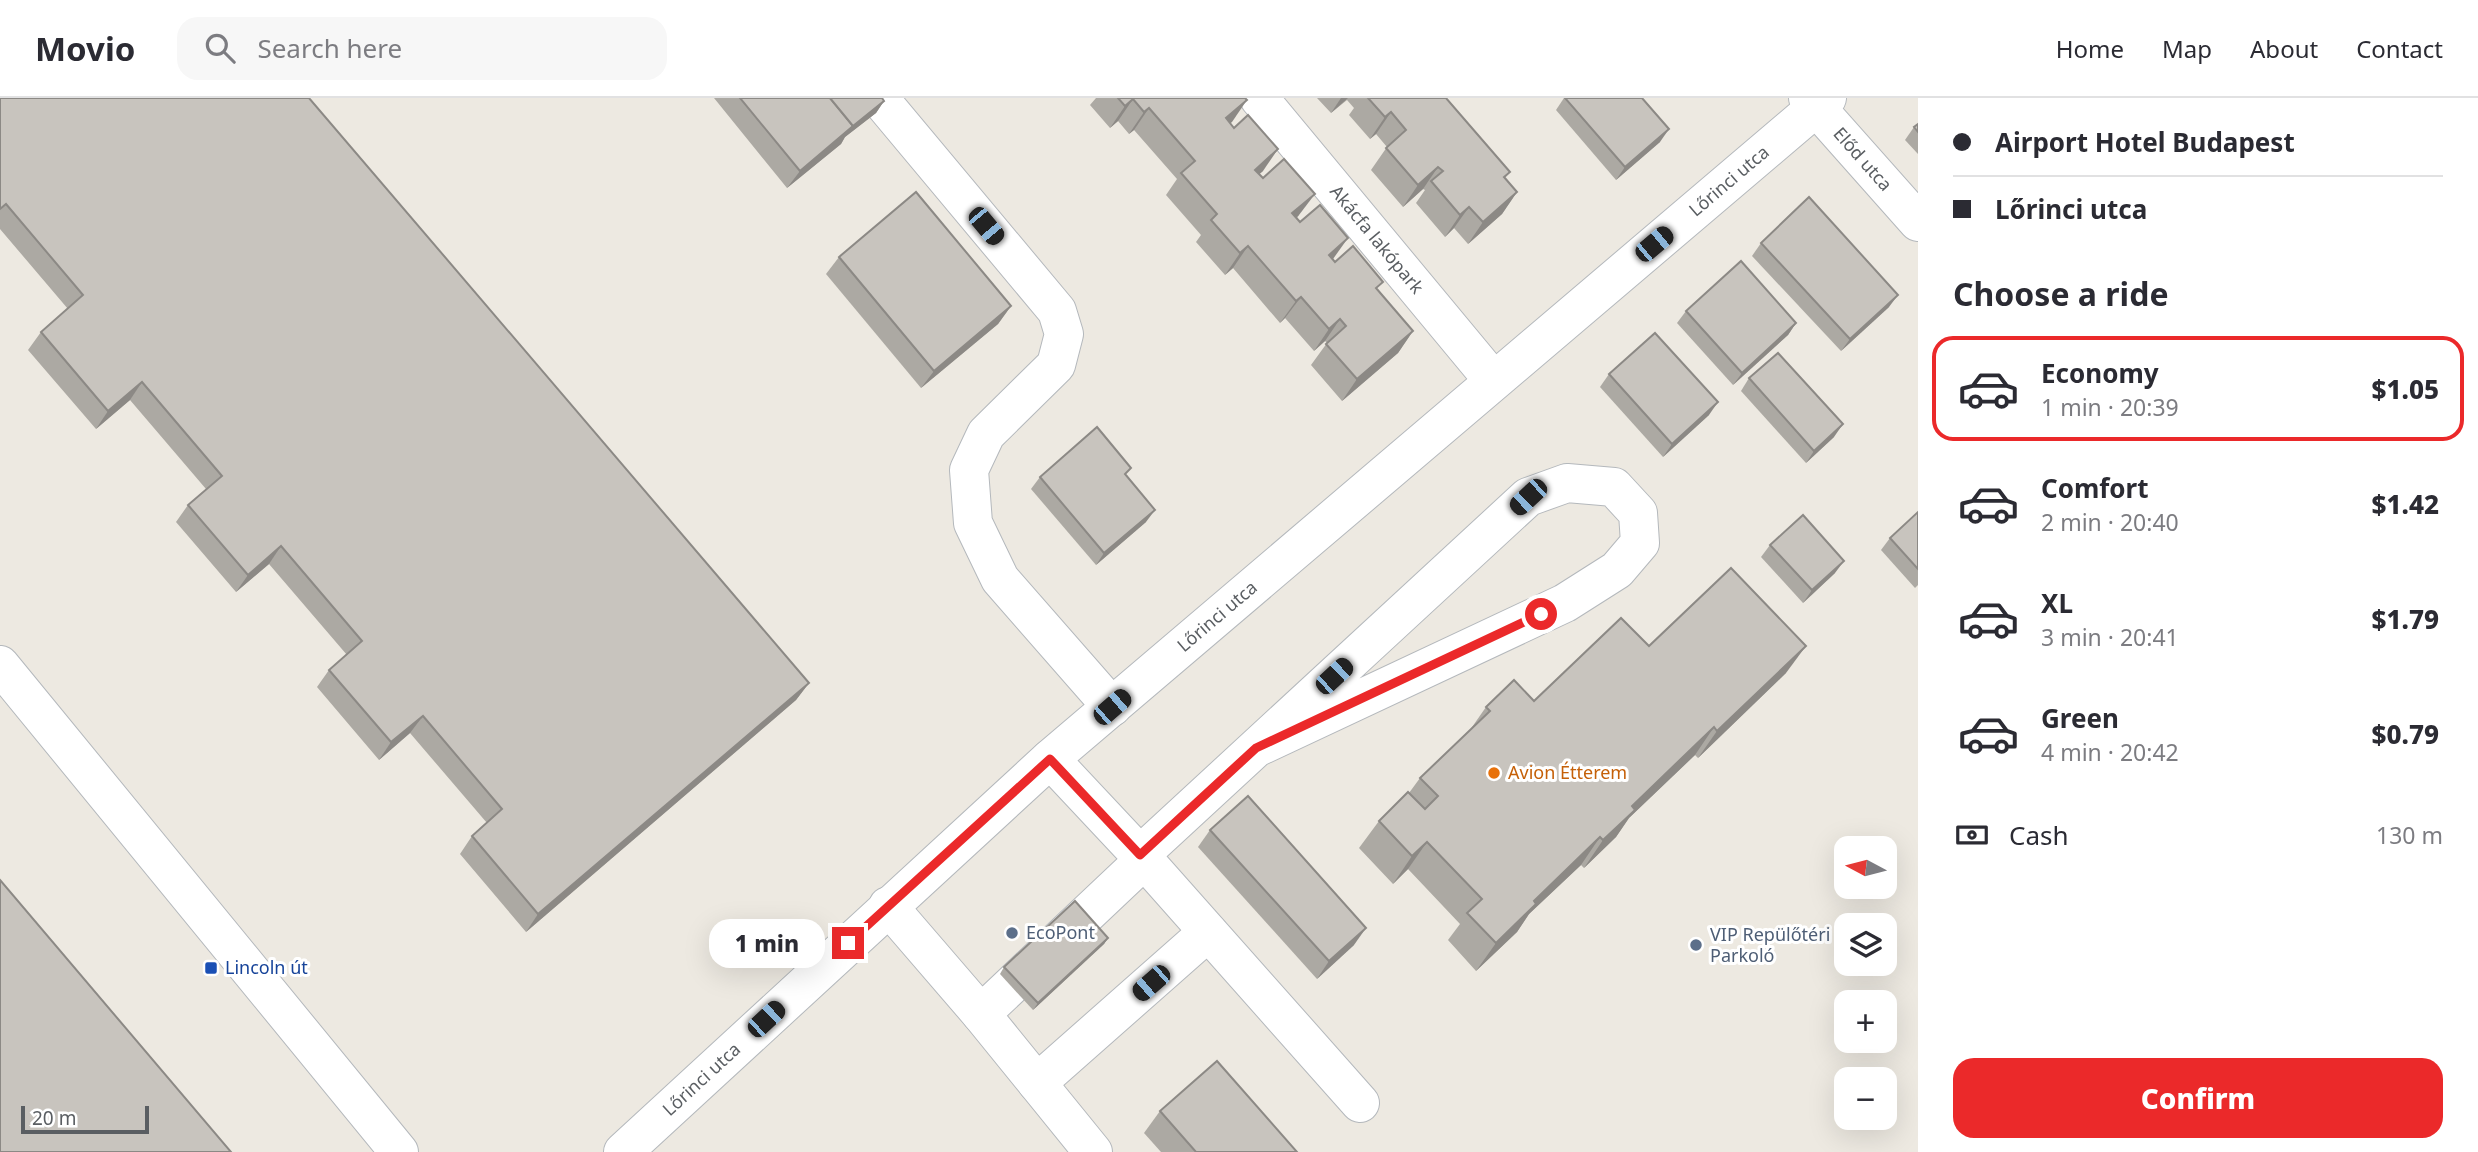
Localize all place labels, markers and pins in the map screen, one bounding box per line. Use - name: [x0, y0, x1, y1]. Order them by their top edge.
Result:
- place label: Avion Étterem: [1508, 760, 1627, 784]
- marker: Avion Étterem: [1486, 765, 1502, 781]
- place label: EcoPont: [1026, 920, 1095, 944]
- place label: VIP Repülőtéri Parkoló: [1710, 922, 1830, 967]
- marker: EcoPont: [1004, 925, 1020, 941]
- marker: VIP Repülőtéri Parkoló: [1688, 937, 1704, 953]
- place label: Lincoln út: [225, 955, 308, 979]
- marker: Lincoln út: [203, 960, 219, 976]

